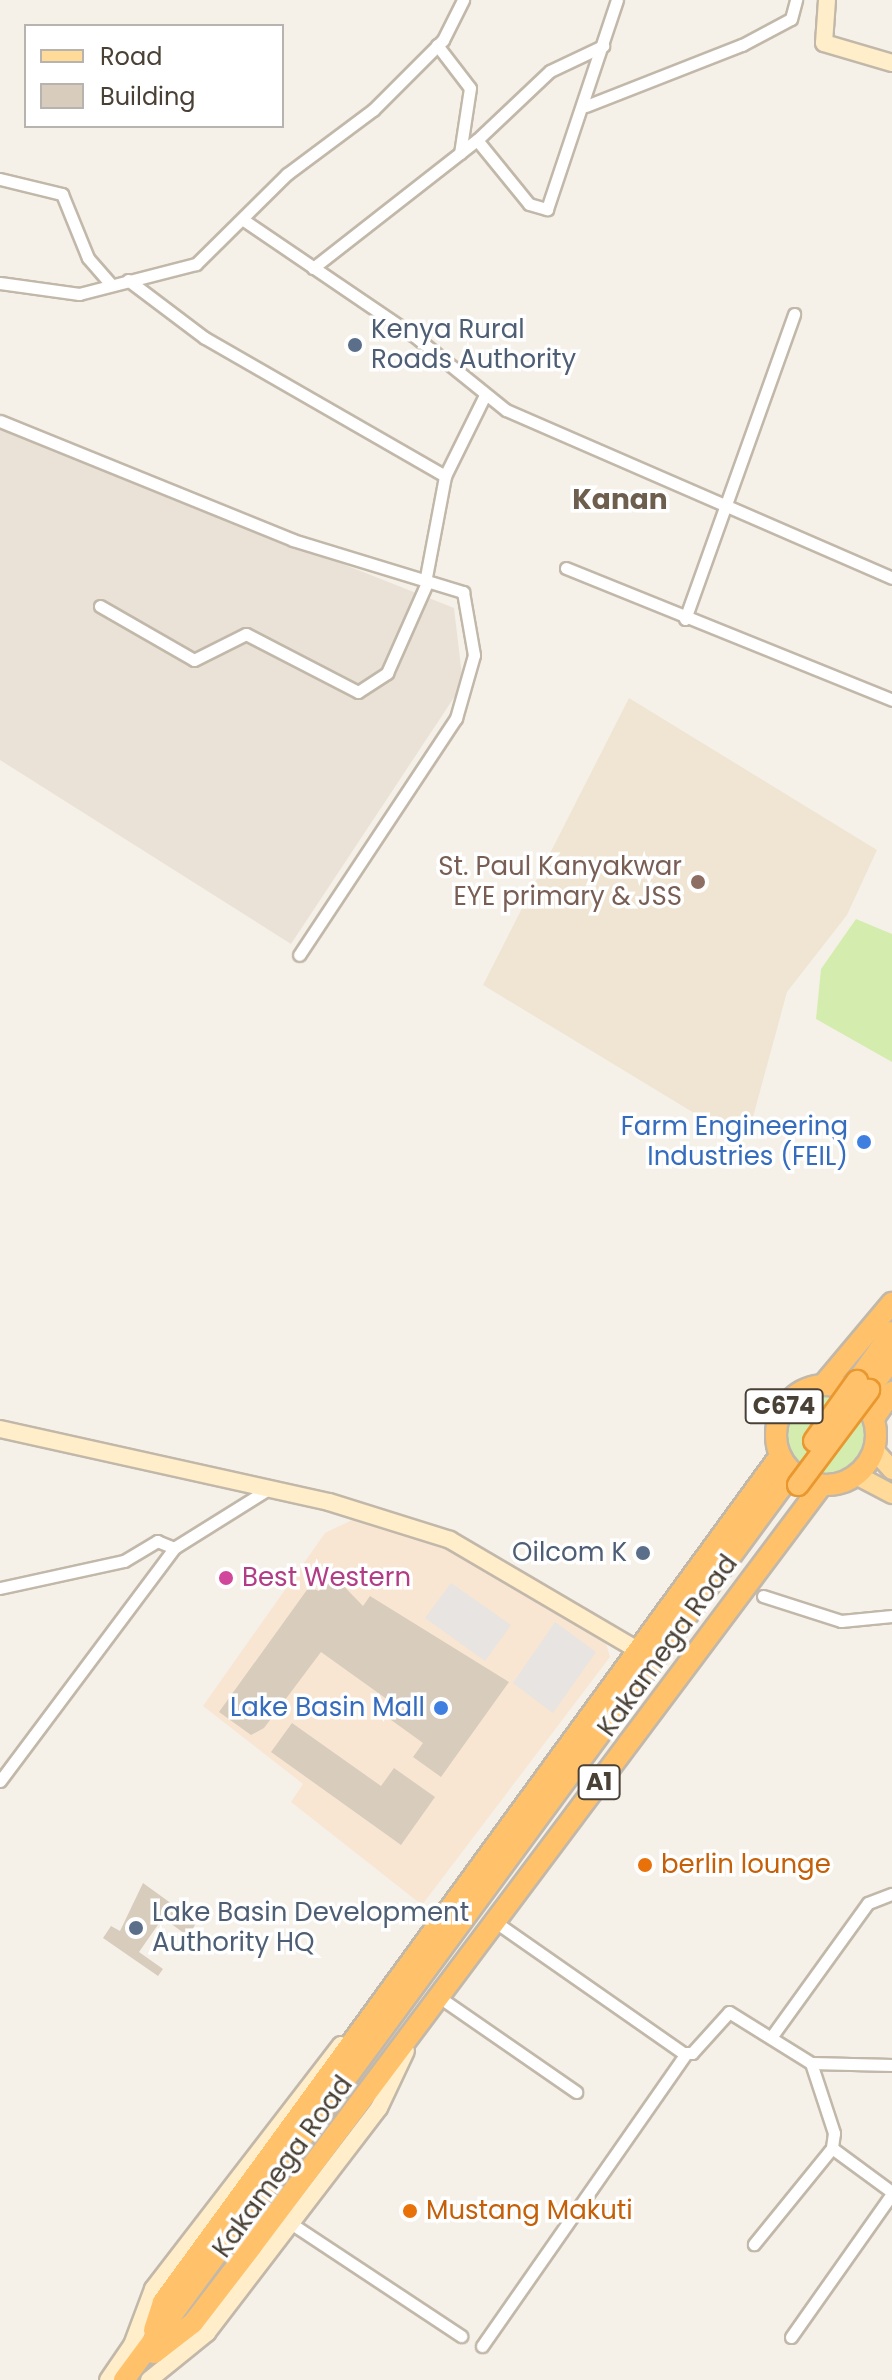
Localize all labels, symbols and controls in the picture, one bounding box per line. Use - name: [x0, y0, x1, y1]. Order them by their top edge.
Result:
- legend: [24, 24, 284, 128]
- text: Road: [100, 40, 162, 73]
- text: Building: [100, 80, 196, 113]
- place label: Kenya Rural Roads Authority: [371, 314, 576, 376]
- marker: Kenya Rural Roads Authority: [346, 336, 364, 354]
- district label: Kanan: [572, 483, 668, 517]
- place label: St. Paul Kanyakwar EYE primary & JSS: [438, 851, 682, 912]
- marker: St. Paul Kanyakwar EYE primary & JSS: [689, 873, 707, 891]
- place label: Farm Engineering Industries (FEIL): [621, 1111, 848, 1172]
- marker: Farm Engineering Industries (FEIL): [855, 1133, 873, 1151]
- road number: C674: [744, 1386, 824, 1426]
- place label: Oilcom K: [512, 1537, 627, 1569]
- marker: Oilcom K: [634, 1544, 652, 1562]
- street label: Kakamega Road: [592, 1549, 744, 1743]
- place label: Best Western: [242, 1562, 411, 1594]
- marker: Best Western: [217, 1569, 235, 1587]
- place label: Lake Basin Mall: [230, 1692, 425, 1724]
- marker: Lake Basin Mall: [432, 1699, 450, 1717]
- road number: A1: [577, 1762, 621, 1802]
- place label: berlin lounge: [661, 1849, 831, 1881]
- marker: berlin lounge: [636, 1856, 654, 1874]
- place label: Lake Basin Development Authority HQ: [152, 1897, 469, 1958]
- marker: Lake Basin Development Authority HQ: [127, 1919, 145, 1937]
- street label: Kakamega Road: [207, 2070, 359, 2264]
- place label: Mustang Makuti: [426, 2195, 633, 2227]
- marker: Mustang Makuti: [401, 2202, 419, 2220]

